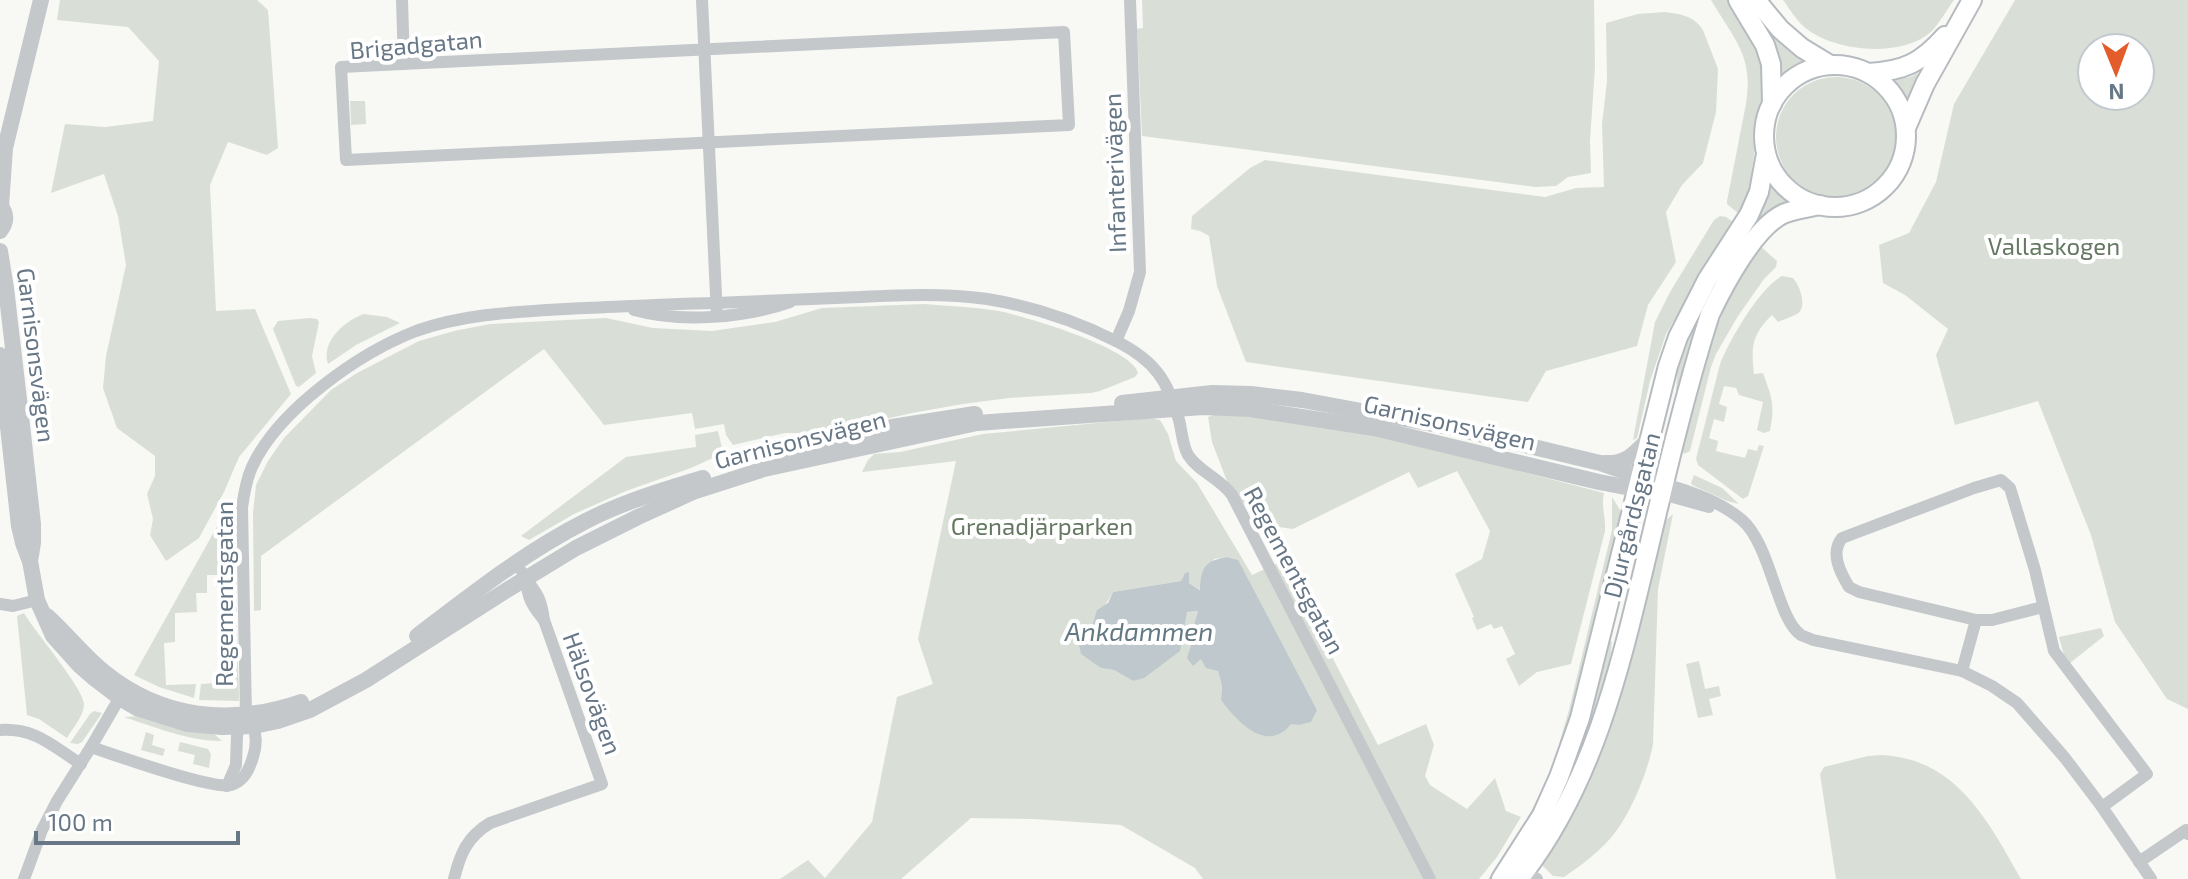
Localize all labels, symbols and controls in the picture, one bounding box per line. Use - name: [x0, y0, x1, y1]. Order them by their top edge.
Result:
- street label: Brigadgatan: [348, 24, 484, 64]
- north arrow: [2076, 32, 2156, 112]
- text: N: [2108, 80, 2125, 106]
- street label: Infanterivägen: [1097, 93, 1131, 253]
- park label: Vallaskogen: [1988, 231, 2120, 260]
- street label: Garnisonsvägen: [12, 266, 62, 444]
- street label: Garnisonsvägen: [1361, 388, 1539, 456]
- street label: Garnisonsvägen: [711, 404, 889, 474]
- street label: Djurgårdsgatan: [1596, 429, 1666, 601]
- street label: Regementsgatan: [1239, 481, 1351, 659]
- street label: Regementsgatan: [209, 501, 238, 687]
- park label: Grenadjärparken: [951, 511, 1133, 540]
- water label: Ankdammen: [1064, 615, 1213, 646]
- street label: Hälsovägen: [557, 628, 629, 758]
- scale bar: [36, 795, 238, 845]
- text: 100 m: [48, 807, 113, 836]

